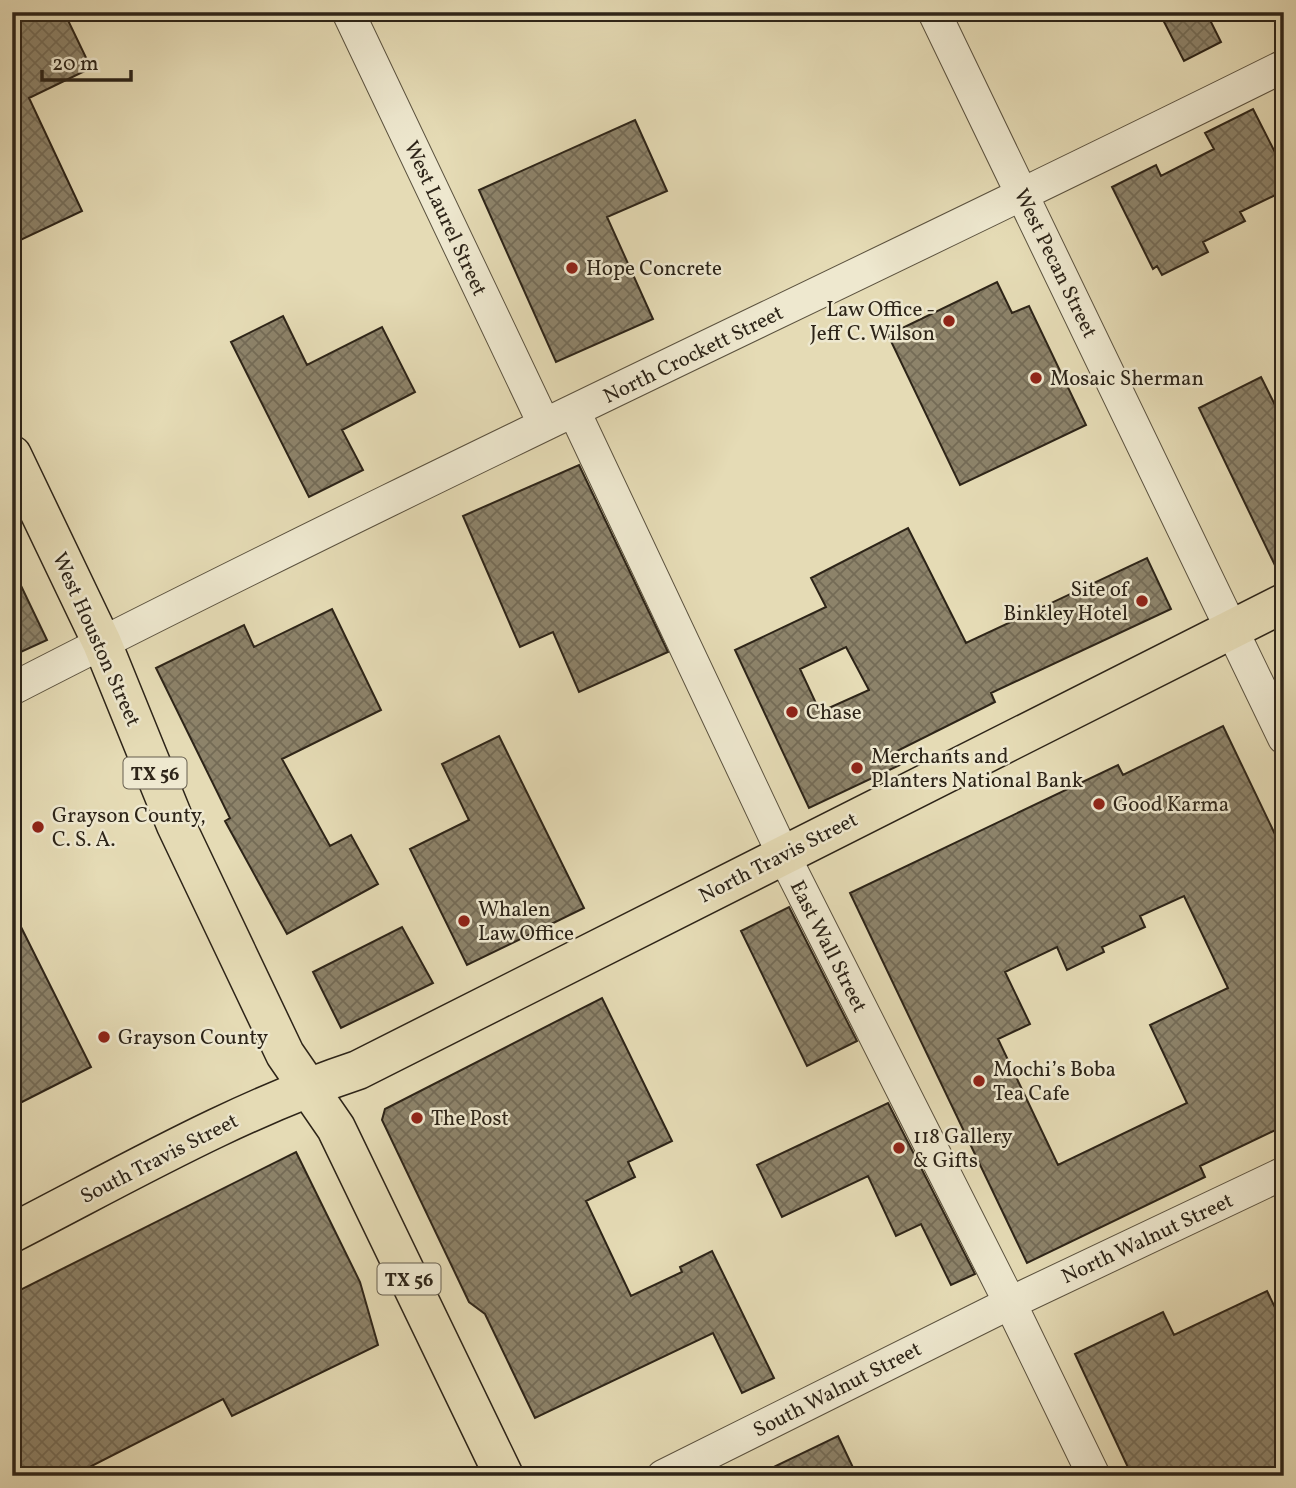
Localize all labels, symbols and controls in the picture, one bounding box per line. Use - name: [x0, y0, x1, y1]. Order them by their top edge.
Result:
- scale bar: [42, 38, 131, 82]
- text: 20 m: [52, 50, 98, 79]
- street label: West Laurel Street: [396, 136, 493, 301]
- street label: West Pecan Street: [1006, 184, 1103, 343]
- place label: Hope Concrete: [586, 255, 722, 284]
- marker: Hope Concrete: [564, 260, 580, 276]
- place label: Law Office - Jeff C. Wilson: [810, 296, 935, 349]
- street label: North Crockett Street: [599, 299, 789, 412]
- marker: Law Office - Jeff C. Wilson: [941, 313, 957, 329]
- place label: Mosaic Sherman: [1050, 365, 1204, 394]
- marker: Mosaic Sherman: [1028, 370, 1044, 386]
- street label: West Houston Street: [44, 548, 147, 731]
- place label: Site of Binkley Hotel: [1003, 576, 1130, 629]
- marker: Site of Binkley Hotel: [1134, 593, 1150, 609]
- place label: Chase: [806, 699, 862, 728]
- marker: Chase: [784, 704, 800, 720]
- place label: Merchants and Planters National Bank: [871, 743, 1084, 796]
- road number: TX 56: [124, 758, 186, 788]
- marker: Merchants and Planters National Bank: [849, 760, 865, 776]
- place label: Good Karma: [1113, 791, 1229, 820]
- marker: Good Karma: [1091, 796, 1107, 812]
- place label: Grayson County, C. S. A.: [52, 802, 206, 855]
- street label: North Travis Street: [694, 806, 863, 911]
- marker: Grayson County, C. S. A.: [30, 819, 46, 835]
- street label: East Wall Street: [782, 876, 873, 1018]
- place label: Whalen Law Office: [478, 896, 574, 949]
- marker: Whalen Law Office: [456, 913, 472, 929]
- place label: Grayson County: [118, 1024, 269, 1053]
- marker: Grayson County: [96, 1029, 112, 1045]
- place label: Mochi’s Boba Tea Cafe: [993, 1056, 1116, 1109]
- marker: Mochi’s Boba Tea Cafe: [971, 1073, 987, 1089]
- place label: The Post: [431, 1105, 509, 1134]
- street label: South Travis Street: [76, 1107, 244, 1212]
- marker: The Post: [409, 1110, 425, 1126]
- place label: 118 Gallery & Gifts: [913, 1123, 1013, 1176]
- marker: 118 Gallery & Gifts: [891, 1140, 907, 1156]
- street label: North Walnut Street: [1057, 1187, 1238, 1292]
- road number: TX 56: [378, 1264, 440, 1294]
- street label: South Walnut Street: [749, 1335, 927, 1445]

